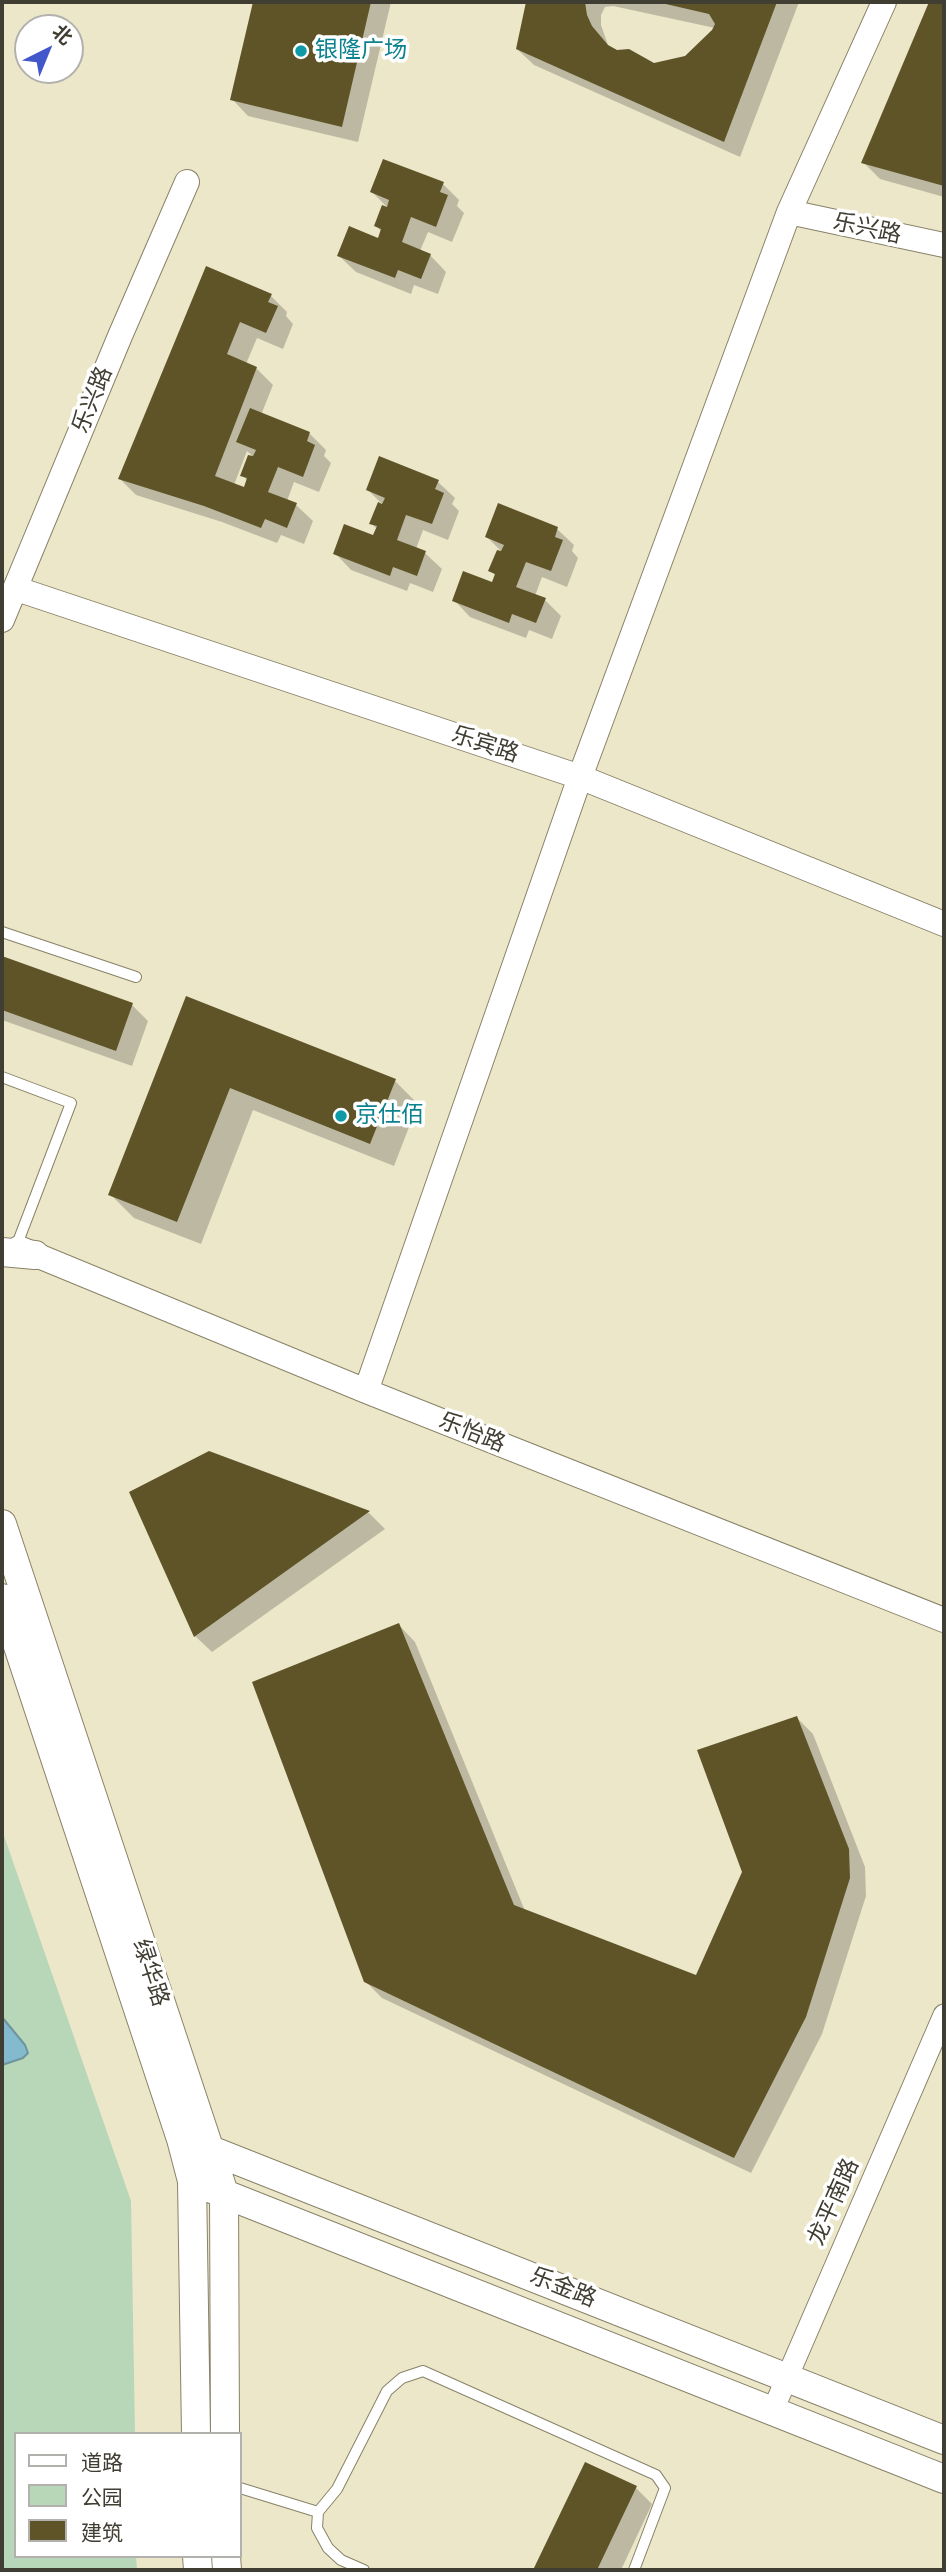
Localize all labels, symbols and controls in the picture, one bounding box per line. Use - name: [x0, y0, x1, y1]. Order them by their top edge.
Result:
- north arrow: [14, 14, 84, 84]
- text: 北: [47, 20, 77, 50]
- place label: 银隆广场: [315, 37, 407, 65]
- marker: 银隆广场: [293, 43, 309, 59]
- street label: 乐兴路: [830, 208, 904, 250]
- street label: 乐兴路: [67, 363, 119, 437]
- street label: 乐宾路: [448, 721, 522, 769]
- place label: 京仕佰: [355, 1102, 424, 1130]
- marker: 京仕佰: [333, 1108, 349, 1124]
- street label: 乐怡路: [435, 1407, 509, 1459]
- street label: 绿华路: [126, 1936, 174, 2010]
- street label: 龙平南路: [803, 2154, 865, 2250]
- street label: 乐金路: [526, 2262, 600, 2314]
- legend: [14, 2432, 242, 2558]
- text: 道路: [81, 2450, 123, 2476]
- text: 公园: [81, 2485, 123, 2511]
- text: 建筑: [81, 2520, 123, 2546]

